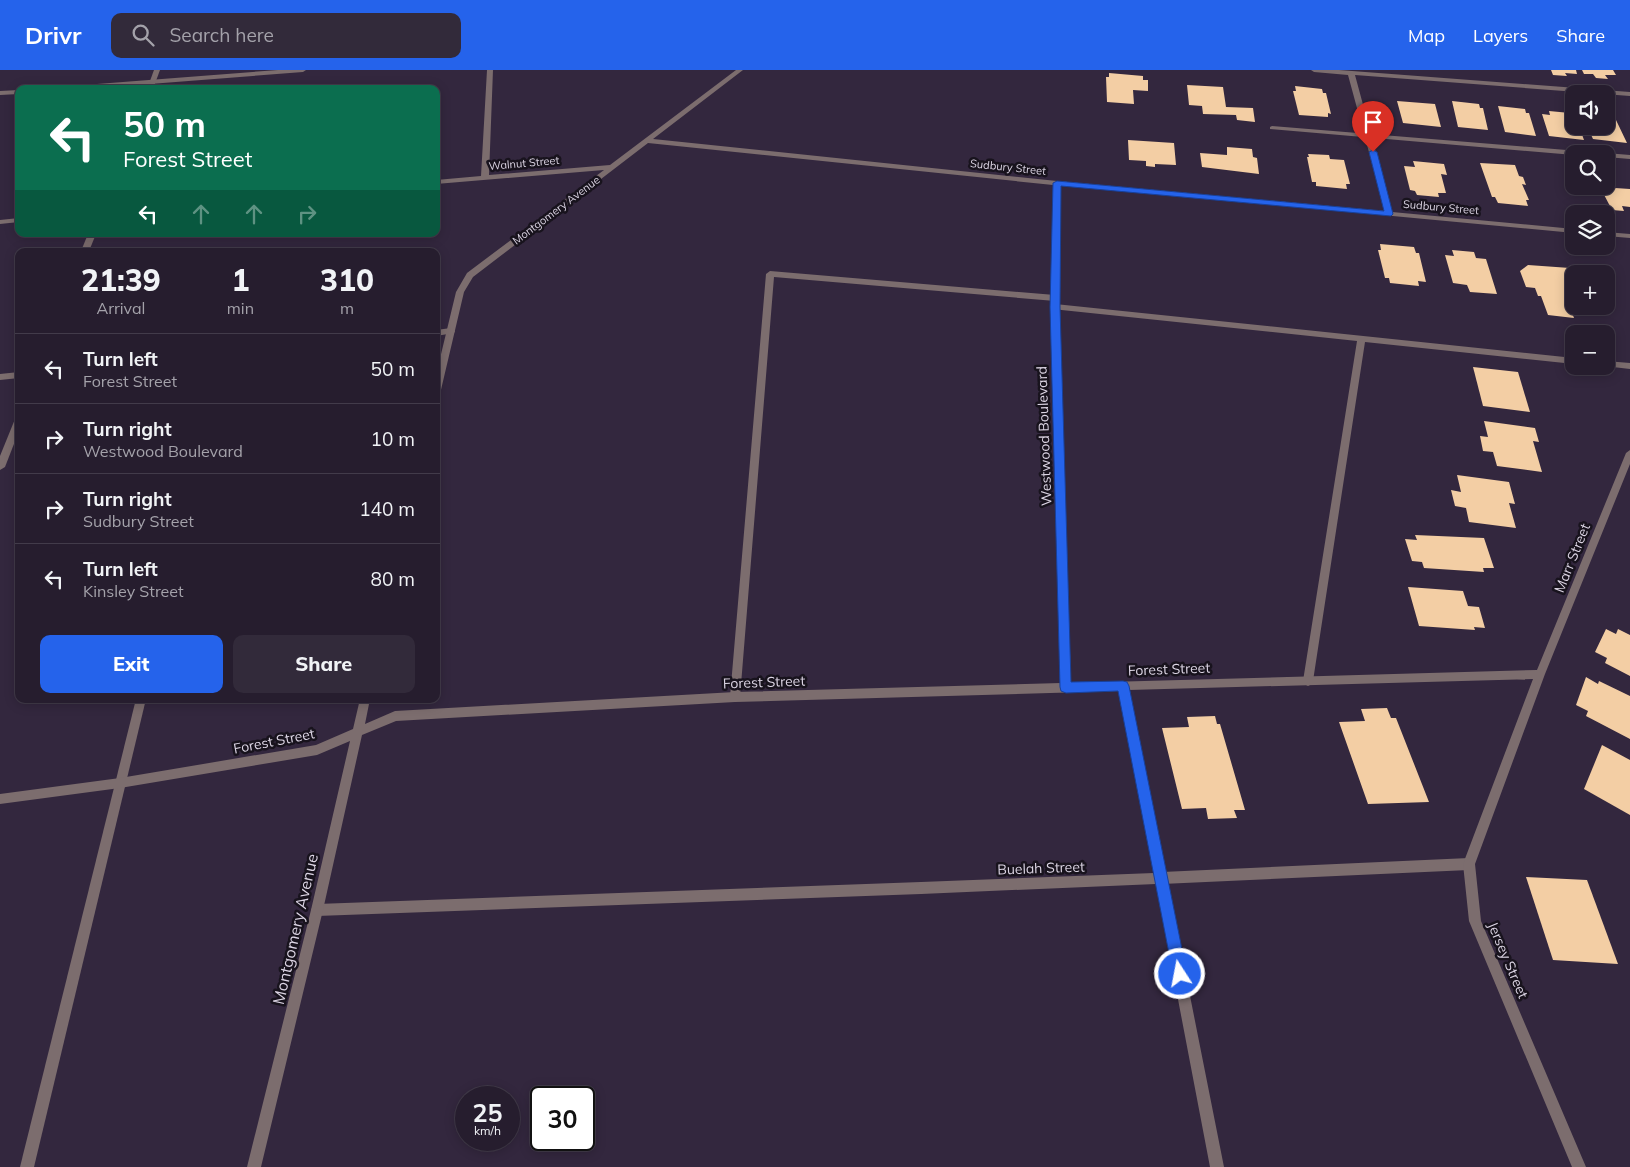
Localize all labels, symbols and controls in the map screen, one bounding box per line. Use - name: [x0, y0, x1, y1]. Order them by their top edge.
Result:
- search box: [111, 13, 461, 58]
- text: Drivr: [25, 20, 81, 50]
- icon: search: [129, 21, 157, 49]
- text: Search here: [169, 23, 274, 47]
- text: Map: [1408, 24, 1445, 47]
- text: Layers: [1473, 24, 1528, 47]
- text: Share: [1556, 24, 1605, 47]
- map controls: [1565, 85, 1615, 375]
- button: sound: [1565, 85, 1615, 135]
- pin: [1352, 101, 1394, 152]
- text: 50 m: [123, 102, 206, 146]
- icon: left: [40, 105, 105, 170]
- icon: arrive: [1359, 108, 1387, 136]
- text: Forest Street: [123, 145, 252, 173]
- button: search: [1565, 145, 1615, 195]
- street label: Walnut Street: [488, 153, 560, 173]
- street label: Sudbury Street: [969, 156, 1047, 178]
- street label: Montgomery Avenue: [510, 173, 602, 247]
- street label: Sudbury Street: [1402, 197, 1480, 217]
- icon: left: [134, 200, 162, 228]
- icon: ahead: [187, 200, 215, 228]
- icon: ahead: [240, 200, 268, 228]
- icon: right: [293, 200, 321, 228]
- button: layers: [1565, 205, 1615, 255]
- text: 21:39: [81, 261, 161, 299]
- text: 1: [231, 261, 249, 299]
- text: 310: [320, 261, 374, 299]
- button: +: [1565, 265, 1615, 315]
- text: Arrival: [96, 298, 145, 318]
- text: min: [227, 298, 254, 318]
- text: m: [340, 298, 354, 318]
- button: −: [1565, 325, 1615, 375]
- text: Turn left: [83, 347, 158, 371]
- icon: left: [40, 355, 68, 383]
- text: 50 m: [371, 357, 415, 381]
- street label: Westwood Boulevard: [1033, 366, 1055, 506]
- text: Forest Street: [83, 371, 177, 391]
- text: Turn right: [83, 417, 172, 441]
- icon: right: [40, 425, 68, 453]
- text: 10 m: [371, 427, 415, 451]
- text: Westwood Boulevard: [83, 441, 243, 461]
- text: Turn right: [83, 487, 172, 511]
- icon: right: [40, 495, 68, 523]
- text: 140 m: [359, 497, 415, 521]
- text: Sudbury Street: [83, 511, 194, 531]
- street label: Marr Street: [1550, 521, 1594, 595]
- text: Turn left: [83, 557, 158, 581]
- icon: left: [40, 565, 68, 593]
- text: 80 m: [371, 567, 415, 591]
- text: Kinsley Street: [83, 581, 184, 601]
- button: Exit: [40, 635, 223, 693]
- button: Share: [233, 635, 415, 693]
- street label: Forest Street: [1128, 659, 1211, 679]
- street label: Forest Street: [723, 672, 806, 692]
- street label: Forest Street: [232, 724, 316, 758]
- street label: Montgomery Avenue: [268, 852, 322, 1006]
- street label: Buelah Street: [997, 857, 1085, 879]
- street label: Jersey Street: [1484, 919, 1532, 1001]
- position arrow: [1153, 947, 1205, 999]
- speed limit sign: 30: [530, 1086, 595, 1151]
- text: 25: [472, 1097, 503, 1128]
- text: km/h: [474, 1123, 501, 1138]

